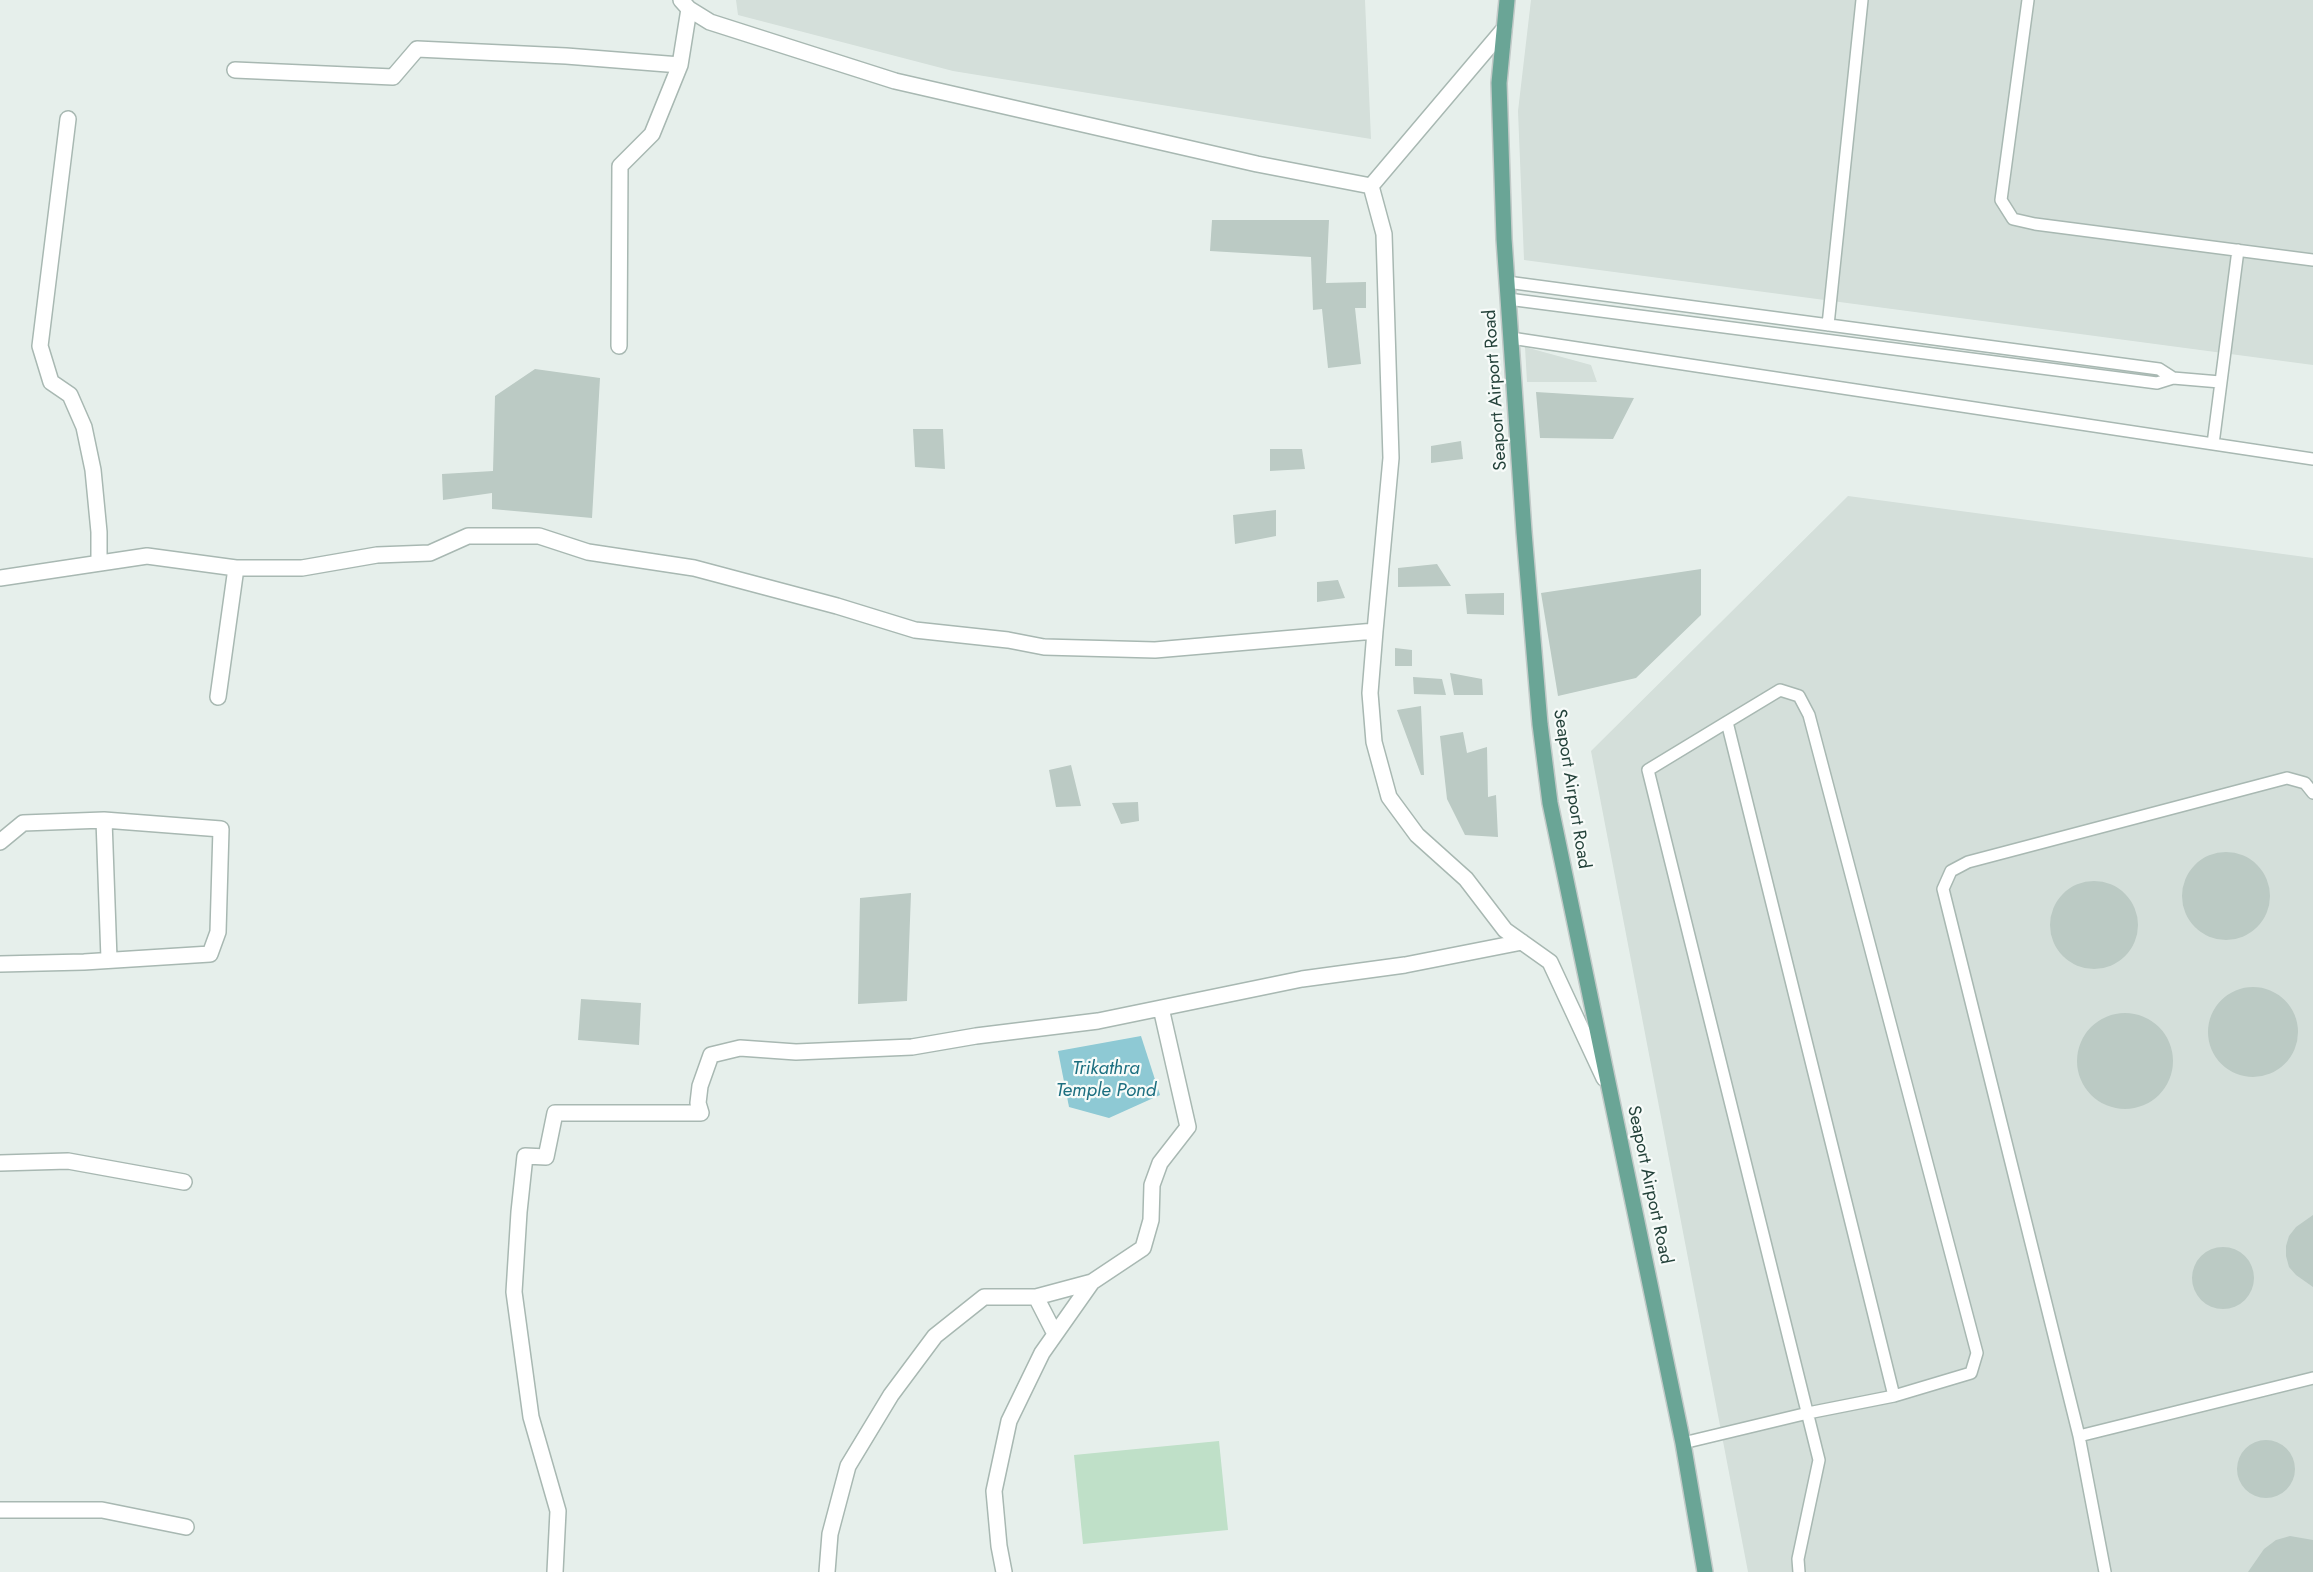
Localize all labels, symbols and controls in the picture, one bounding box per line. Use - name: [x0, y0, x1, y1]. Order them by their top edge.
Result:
- street label: Seaport Airport Road: [1480, 309, 1512, 471]
- street label: Seaport Airport Road: [1548, 708, 1594, 870]
- water label: Trikathra Temple Pond: [1056, 1058, 1156, 1102]
- street label: Seaport Airport Road: [1622, 1104, 1676, 1266]

